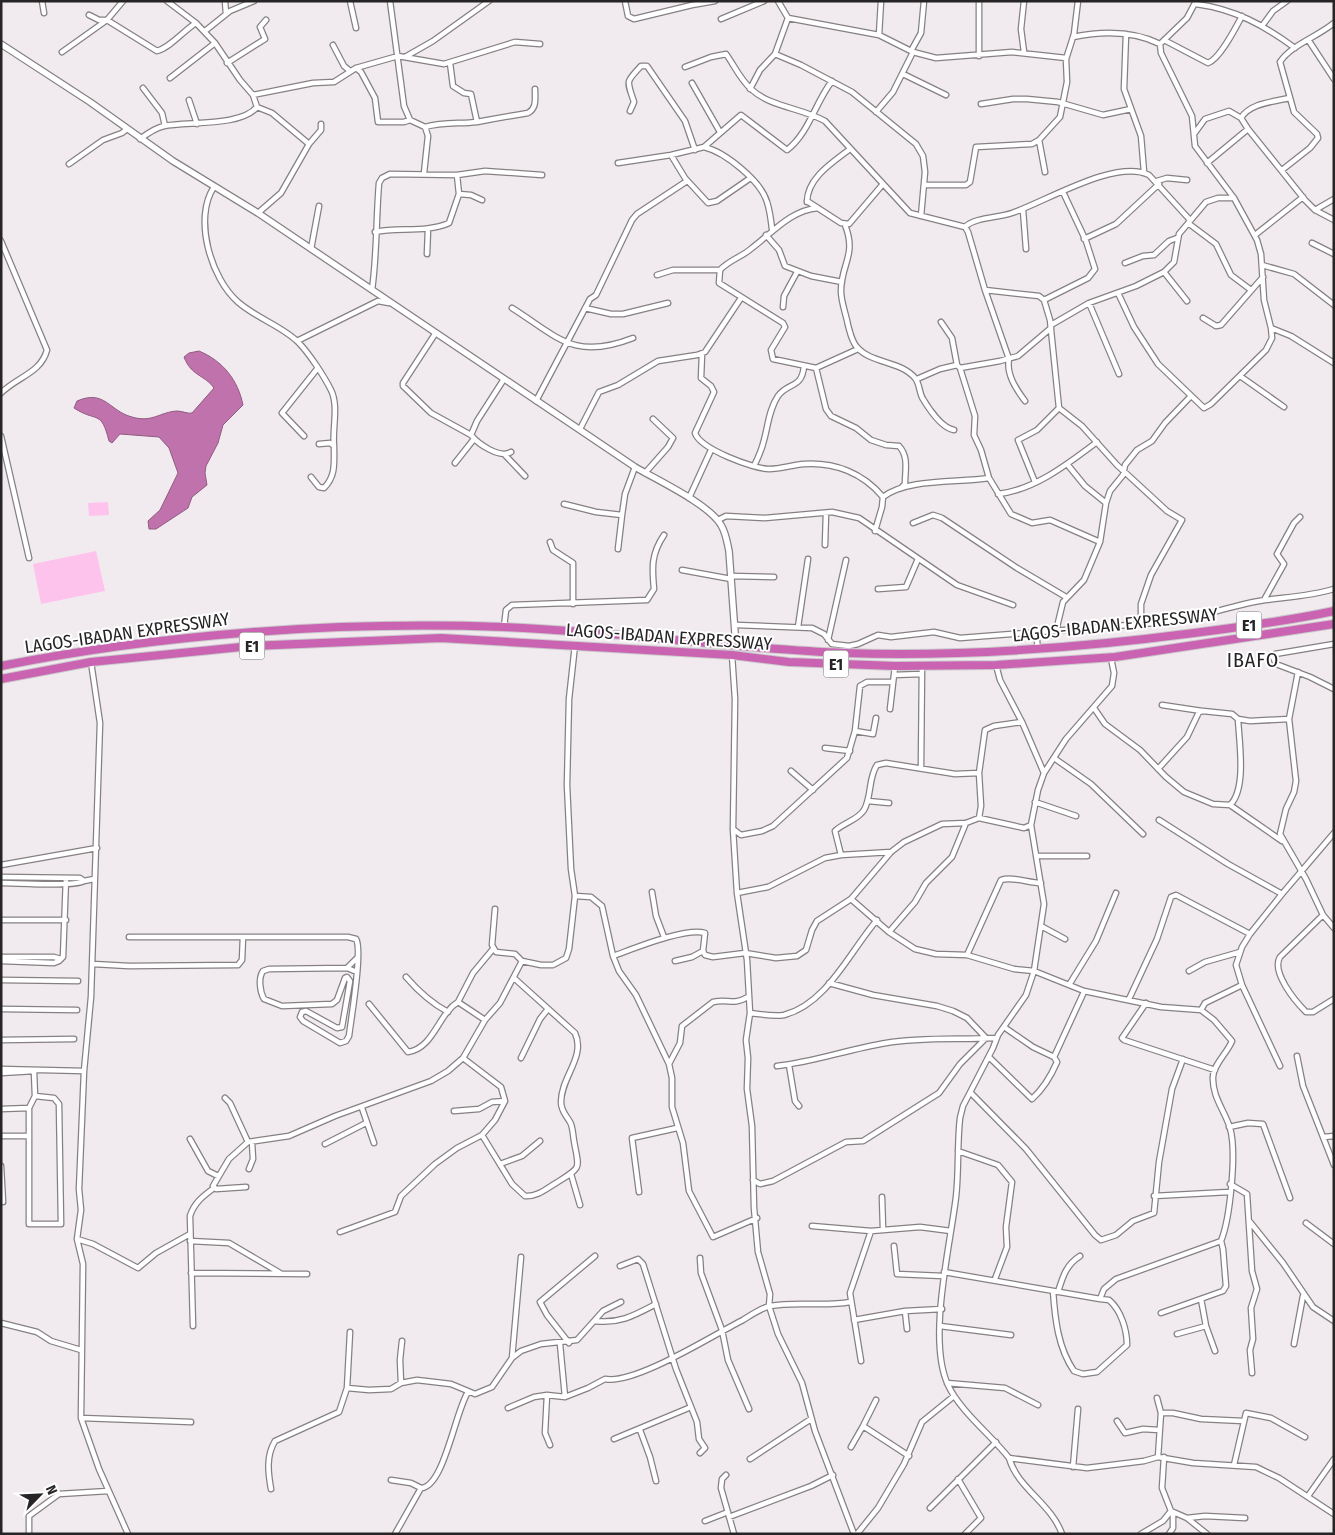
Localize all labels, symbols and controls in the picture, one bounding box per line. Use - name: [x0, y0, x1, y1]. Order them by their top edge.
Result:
- street label: LAGOS-IBADAN EXPRESSWAY: [1011, 603, 1219, 647]
- street label: LAGOS-IBADAN EXPRESSWAY: [23, 608, 231, 658]
- road number: E1: [1236, 612, 1262, 638]
- street label: LAGOS-IBADAN EXPRESSWAY: [565, 619, 773, 655]
- road number: E1: [240, 632, 264, 659]
- district label: IBAFO: [1227, 648, 1279, 672]
- road number: E1: [824, 651, 848, 678]
- north arrow: [15, 1470, 65, 1520]
- text: N: [42, 1483, 61, 1497]

